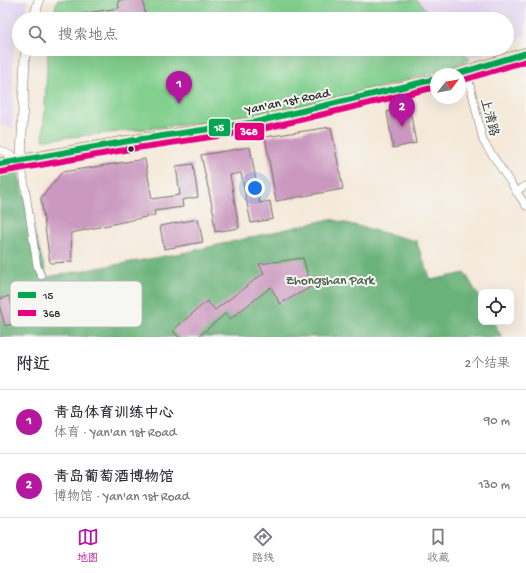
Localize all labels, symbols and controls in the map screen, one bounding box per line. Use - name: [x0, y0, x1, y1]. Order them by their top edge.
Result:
- search box: [12, 12, 514, 56]
- icon: search: [26, 23, 48, 45]
- text: 搜索地点: [58, 27, 118, 45]
- north arrow: [430, 68, 466, 104]
- pin: 1: [166, 71, 192, 104]
- street label: Yan'an 1st Road: [243, 86, 332, 119]
- pin: 2: [389, 94, 415, 127]
- street label: 上清路: [476, 97, 502, 138]
- line badge: 15: [208, 118, 231, 137]
- line badge: 368: [234, 122, 265, 141]
- text: 15: [213, 123, 224, 135]
- text: 368: [239, 127, 258, 139]
- unlabelled marker: [126, 144, 136, 154]
- your location: [245, 178, 265, 198]
- park label: Zhongshan Park: [286, 274, 376, 289]
- legend: [10, 281, 142, 327]
- map controls: [478, 289, 514, 325]
- button: locate: [478, 289, 514, 325]
- text: 15: [42, 291, 53, 303]
- text: 368: [42, 309, 60, 321]
- text: 附近: [16, 356, 50, 376]
- text: 2个结果: [465, 357, 510, 372]
- text: 青岛体育训练中心: [54, 405, 174, 423]
- text: 1: [26, 414, 32, 429]
- text: 90 m: [484, 414, 510, 429]
- text: 体育 · Yan'an 1st Road: [54, 426, 176, 441]
- text: 青岛葡萄酒博物馆: [54, 469, 174, 487]
- text: 2: [26, 478, 32, 493]
- text: 130 m: [478, 478, 510, 493]
- text: 博物馆 · Yan'an 1st Road: [54, 490, 189, 505]
- tab: 地图: [77, 526, 99, 565]
- tab: 路线: [252, 526, 274, 565]
- tab: 收藏: [427, 526, 449, 565]

